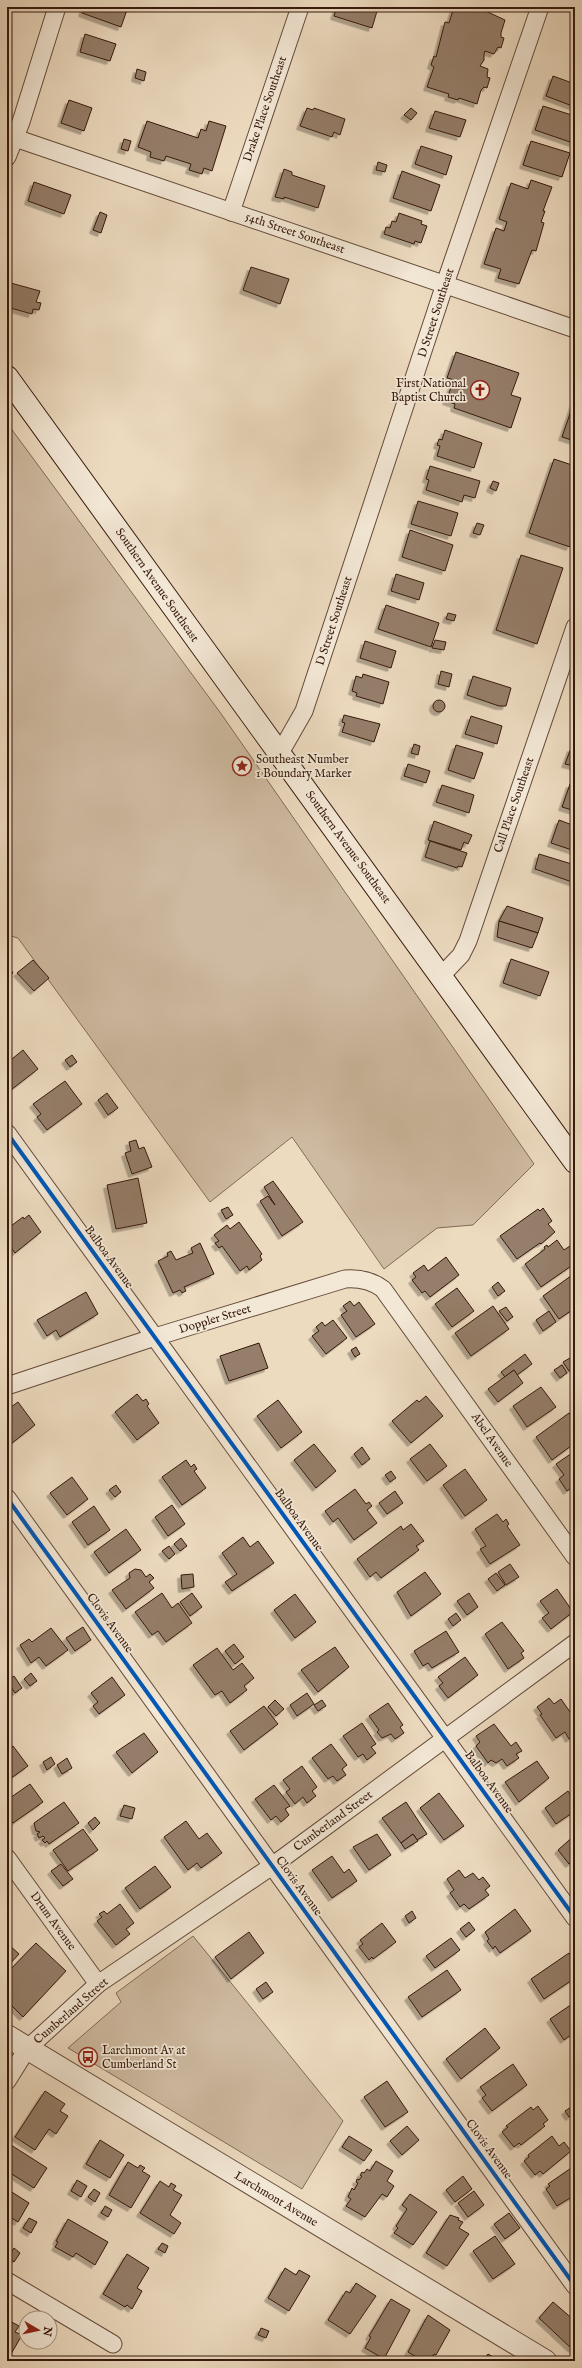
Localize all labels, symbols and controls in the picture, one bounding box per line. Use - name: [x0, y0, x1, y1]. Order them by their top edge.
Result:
- street label: Drake Place Southeast: [240, 54, 290, 164]
- street label: 54th Street Southeast: [243, 209, 347, 257]
- street label: D Street Southeast: [415, 266, 457, 360]
- place label: First National Baptist Church: [391, 376, 467, 406]
- church icon: First National Baptist Church: [469, 379, 491, 401]
- street label: Southern Avenue Southeast: [112, 525, 202, 645]
- street label: D Street Southeast: [313, 574, 355, 668]
- place label: Southeast Number 1 Boundary Marker: [256, 752, 352, 781]
- place icon: Southeast Number 1 Boundary Marker: [231, 755, 253, 777]
- street label: Call Place Southeast: [491, 755, 537, 855]
- street label: Southern Avenue Southeast: [302, 788, 394, 906]
- street label: Balboa Avenue: [81, 1223, 137, 1292]
- street label: Doppler Street: [177, 1301, 253, 1338]
- street label: Abel Avenue: [467, 1409, 516, 1470]
- street label: Balboa Avenue: [271, 1486, 327, 1555]
- street label: Clovis Avenue: [83, 1590, 137, 1656]
- street label: Balboa Avenue: [461, 1748, 517, 1817]
- street label: Cumberland Street: [291, 1787, 375, 1855]
- street label: Clovis Avenue: [272, 1853, 326, 1919]
- street label: Drum Avenue: [27, 1889, 80, 1954]
- street label: Cumberland Street: [31, 1974, 111, 2048]
- place label: Larchmont Av at Cumberland St: [102, 2043, 186, 2072]
- bus stop icon: Larchmont Av at Cumberland St: [77, 2046, 99, 2068]
- street label: Clovis Avenue: [462, 2116, 516, 2182]
- street label: Larchmont Avenue: [231, 2168, 321, 2230]
- north arrow: [18, 2310, 58, 2350]
- text: N: [39, 2325, 55, 2338]

